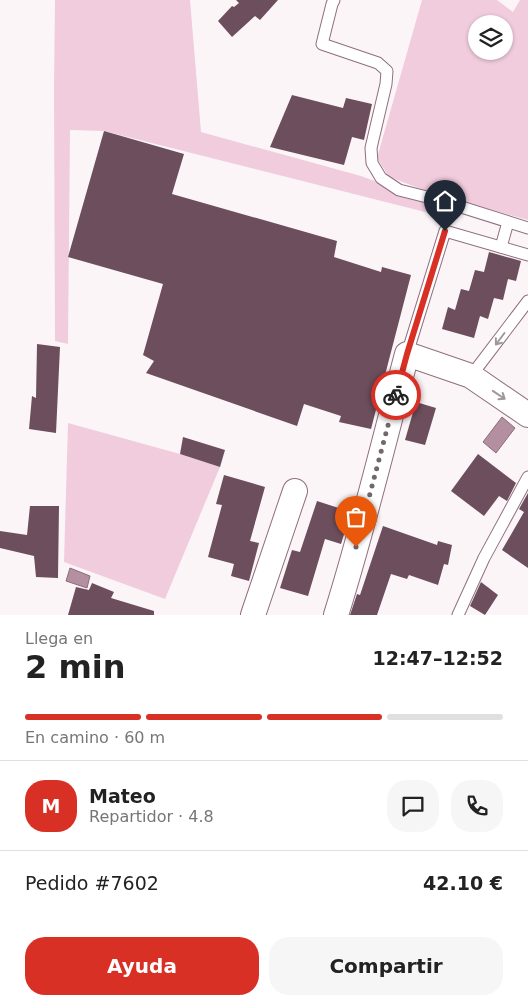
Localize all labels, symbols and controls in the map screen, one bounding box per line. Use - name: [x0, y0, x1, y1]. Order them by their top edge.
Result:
- map controls: [468, 15, 513, 60]
- button: layers: [468, 15, 513, 60]
- pin: [424, 180, 466, 231]
- icon: home: [431, 187, 459, 215]
- one-way arrow: [494, 332, 505, 345]
- courier: [371, 370, 421, 420]
- icon: bike: [382, 381, 410, 409]
- one-way arrow: [491, 390, 505, 400]
- pin: [335, 496, 377, 547]
- icon: bag: [342, 503, 370, 531]
- text: Llega en: [25, 629, 93, 648]
- text: 12:47–12:52: [373, 647, 503, 669]
- text: 2 min: [25, 648, 126, 686]
- text: En camino · 60 m: [25, 728, 165, 747]
- button: chat: [387, 780, 439, 832]
- button: phone: [451, 780, 503, 832]
- text: Mateo: [89, 785, 156, 807]
- text: M: [42, 795, 60, 817]
- text: Repartidor · 4.8: [89, 807, 214, 826]
- text: Pedido #7602: [25, 872, 159, 894]
- text: 42.10 €: [423, 872, 503, 894]
- button: Ayuda: [25, 937, 259, 995]
- button: Compartir: [269, 937, 503, 995]

